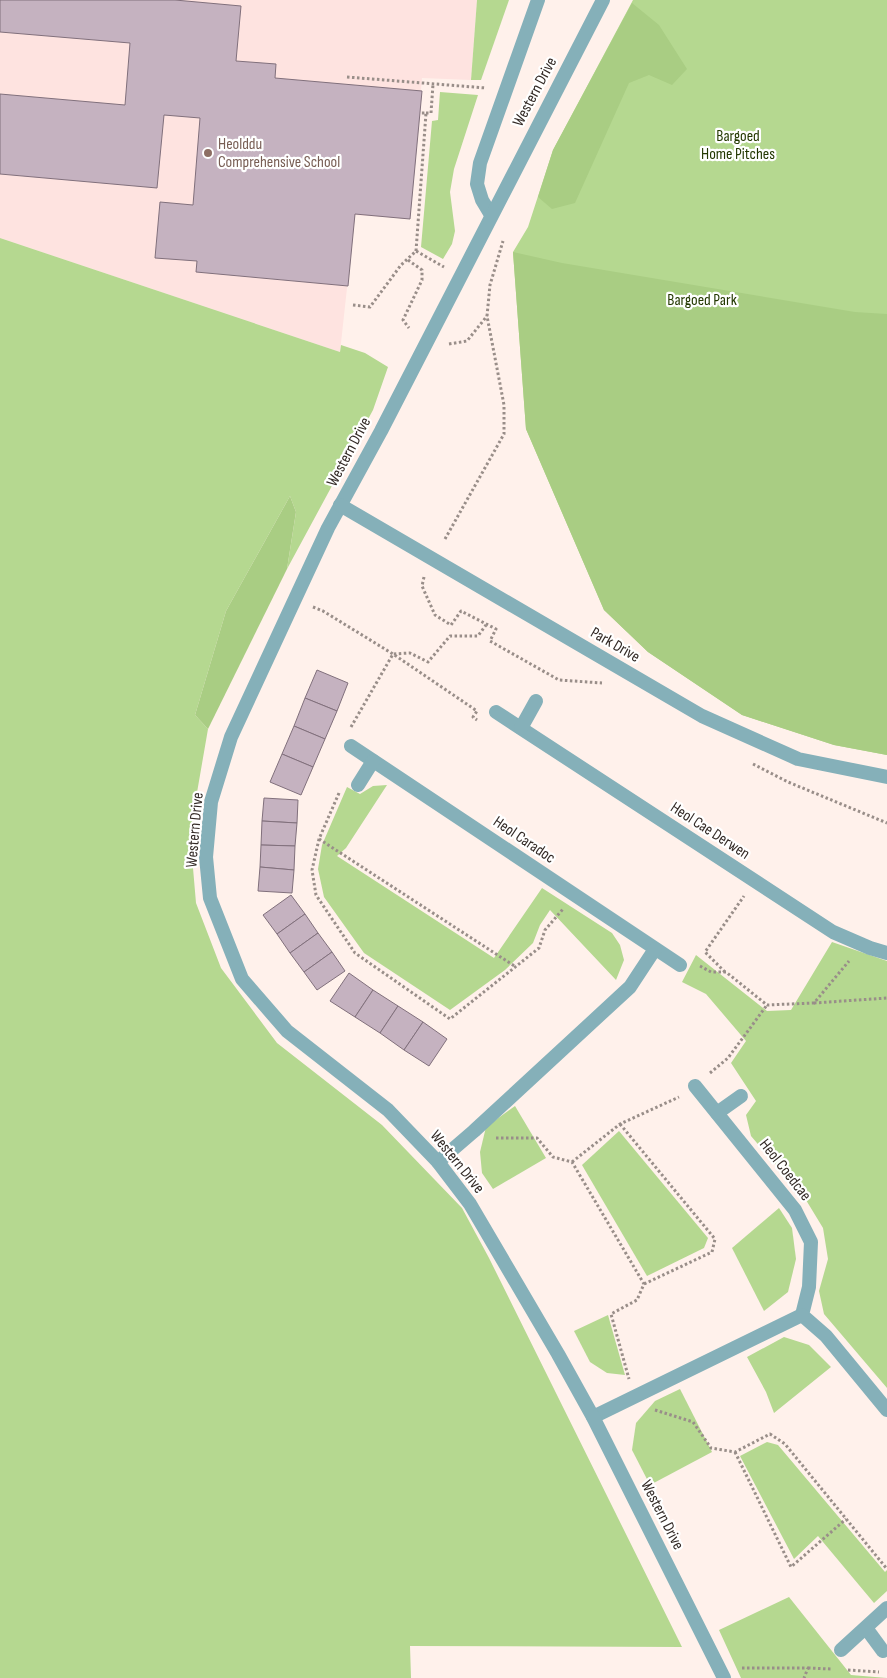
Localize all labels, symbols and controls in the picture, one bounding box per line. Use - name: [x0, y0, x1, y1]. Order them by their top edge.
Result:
- street label: Western Drive: [509, 54, 561, 130]
- park label: Bargoed Home Pitches: [701, 127, 775, 164]
- place label: Heolddu Comprehensive School: [218, 135, 340, 172]
- marker: Heolddu Comprehensive School: [202, 147, 214, 159]
- park label: Bargoed Park: [667, 291, 737, 310]
- street label: Western Drive: [323, 414, 375, 490]
- street label: Park Drive: [587, 623, 643, 667]
- street label: Western Drive: [182, 792, 208, 868]
- street label: Heol Cae Derwen: [667, 798, 753, 864]
- street label: Heol Caradoc: [489, 812, 559, 868]
- street label: Western Drive: [426, 1127, 488, 1197]
- street label: Heol Coedcae: [755, 1135, 815, 1205]
- street label: Western Drive: [636, 1477, 688, 1553]

